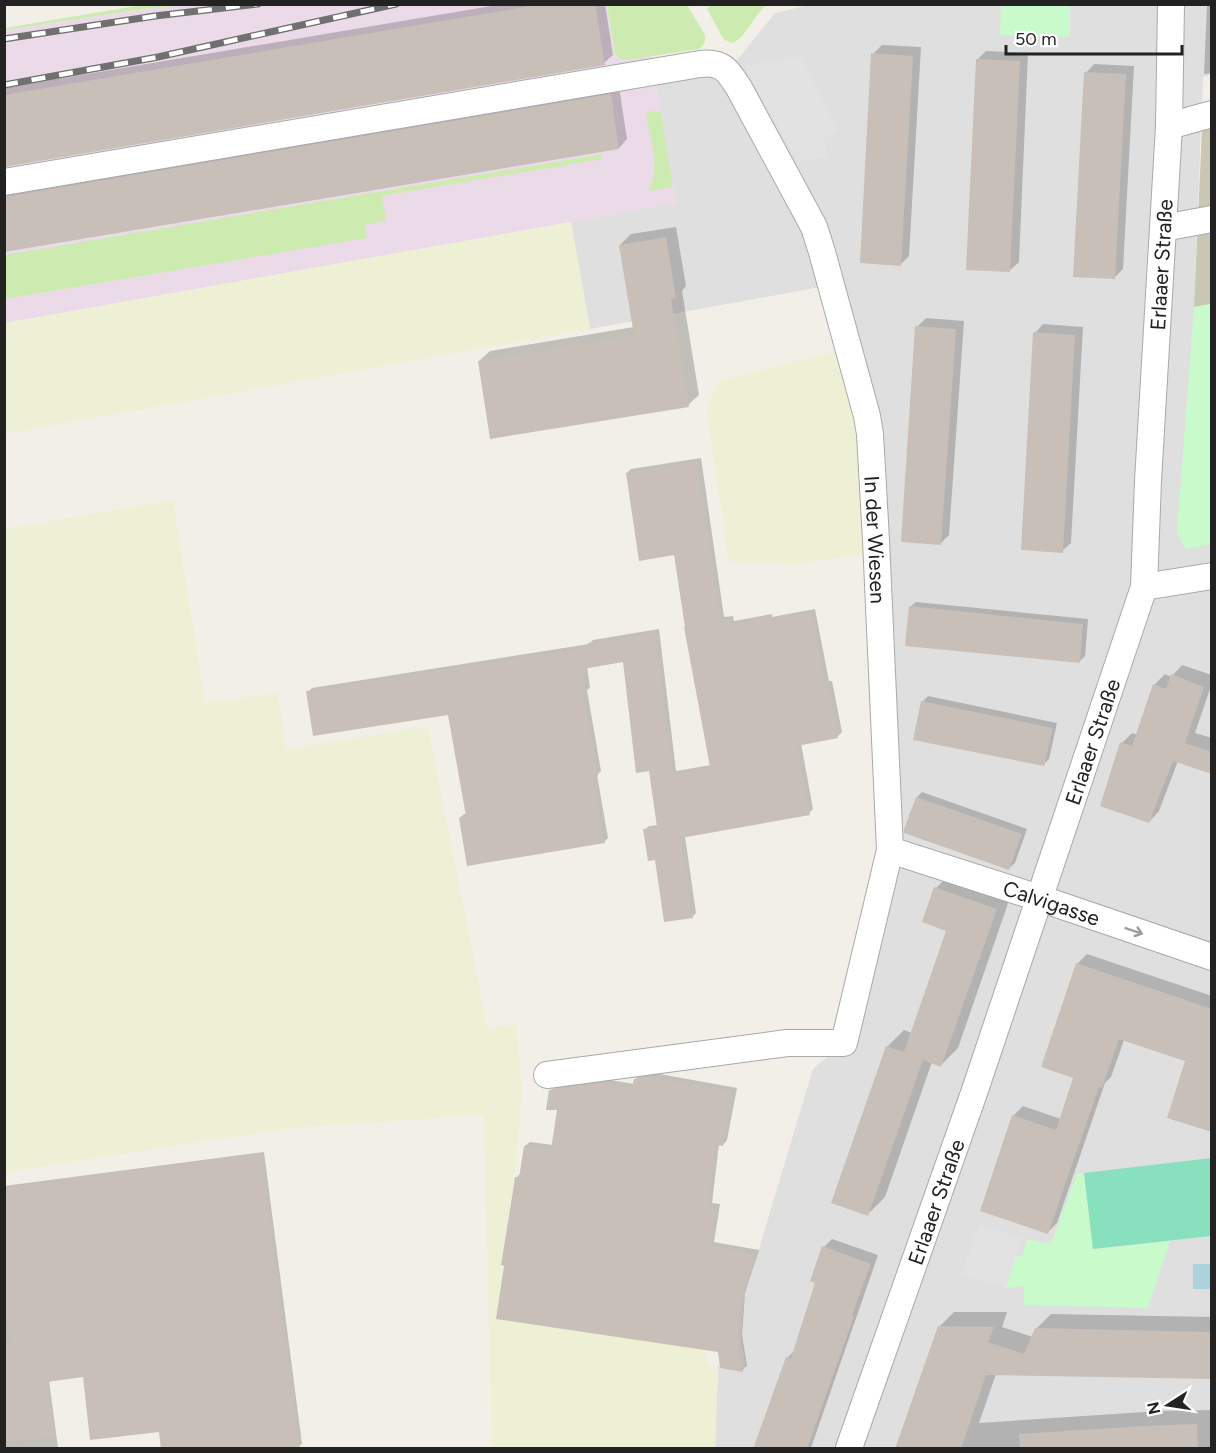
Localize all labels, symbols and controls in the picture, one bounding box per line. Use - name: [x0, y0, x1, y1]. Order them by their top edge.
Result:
- scale bar: [1006, 18, 1182, 56]
- text: 50 m: [1015, 28, 1057, 50]
- street label: Erlaaer Straße: [1144, 198, 1177, 331]
- street label: In der Wiesen: [860, 475, 891, 604]
- street label: Erlaaer Straße: [1059, 675, 1125, 808]
- street label: Calvigasse: [1000, 875, 1103, 930]
- one-way arrow: [1124, 926, 1143, 937]
- street label: Erlaaer Straße: [902, 1136, 969, 1268]
- north arrow: [1138, 1375, 1198, 1435]
- text: N: [1143, 1400, 1164, 1416]

